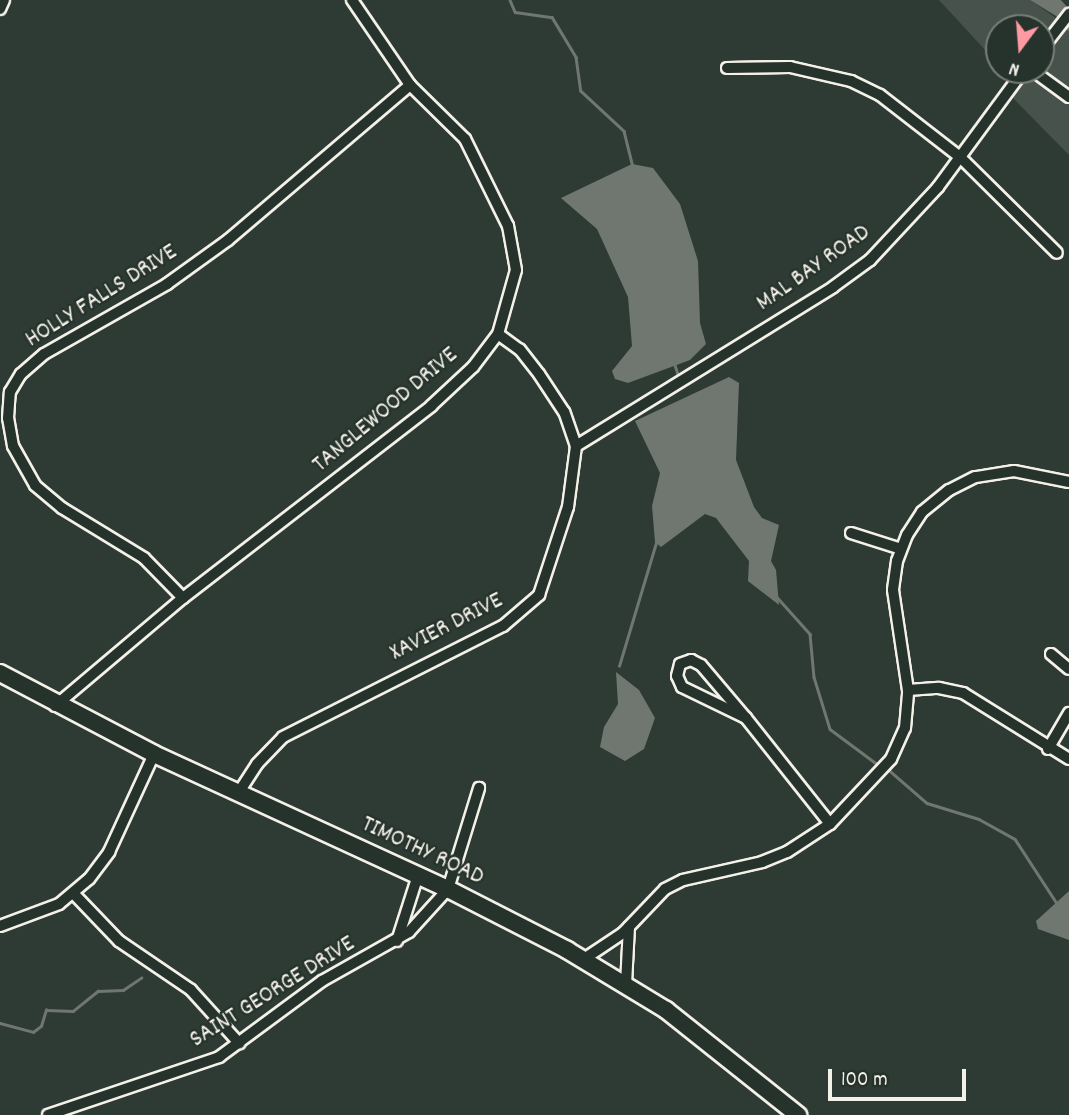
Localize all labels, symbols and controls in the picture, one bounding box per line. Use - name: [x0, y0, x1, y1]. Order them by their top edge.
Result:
- north arrow: [985, 14, 1055, 84]
- text: N: [1006, 53, 1023, 82]
- street label: MAL BAY ROAD: [752, 219, 876, 319]
- street label: HOLLY FALLS DRIVE: [21, 239, 183, 355]
- street label: TANGLEWOOD DRIVE: [308, 342, 464, 480]
- street label: XAVIER DRIVE: [386, 587, 508, 669]
- street label: TIMOTHY ROAD: [356, 811, 488, 893]
- street label: SAINT GEORGE DRIVE: [185, 931, 361, 1055]
- scale bar: [831, 1056, 969, 1100]
- text: 100 m: [841, 1066, 888, 1096]

